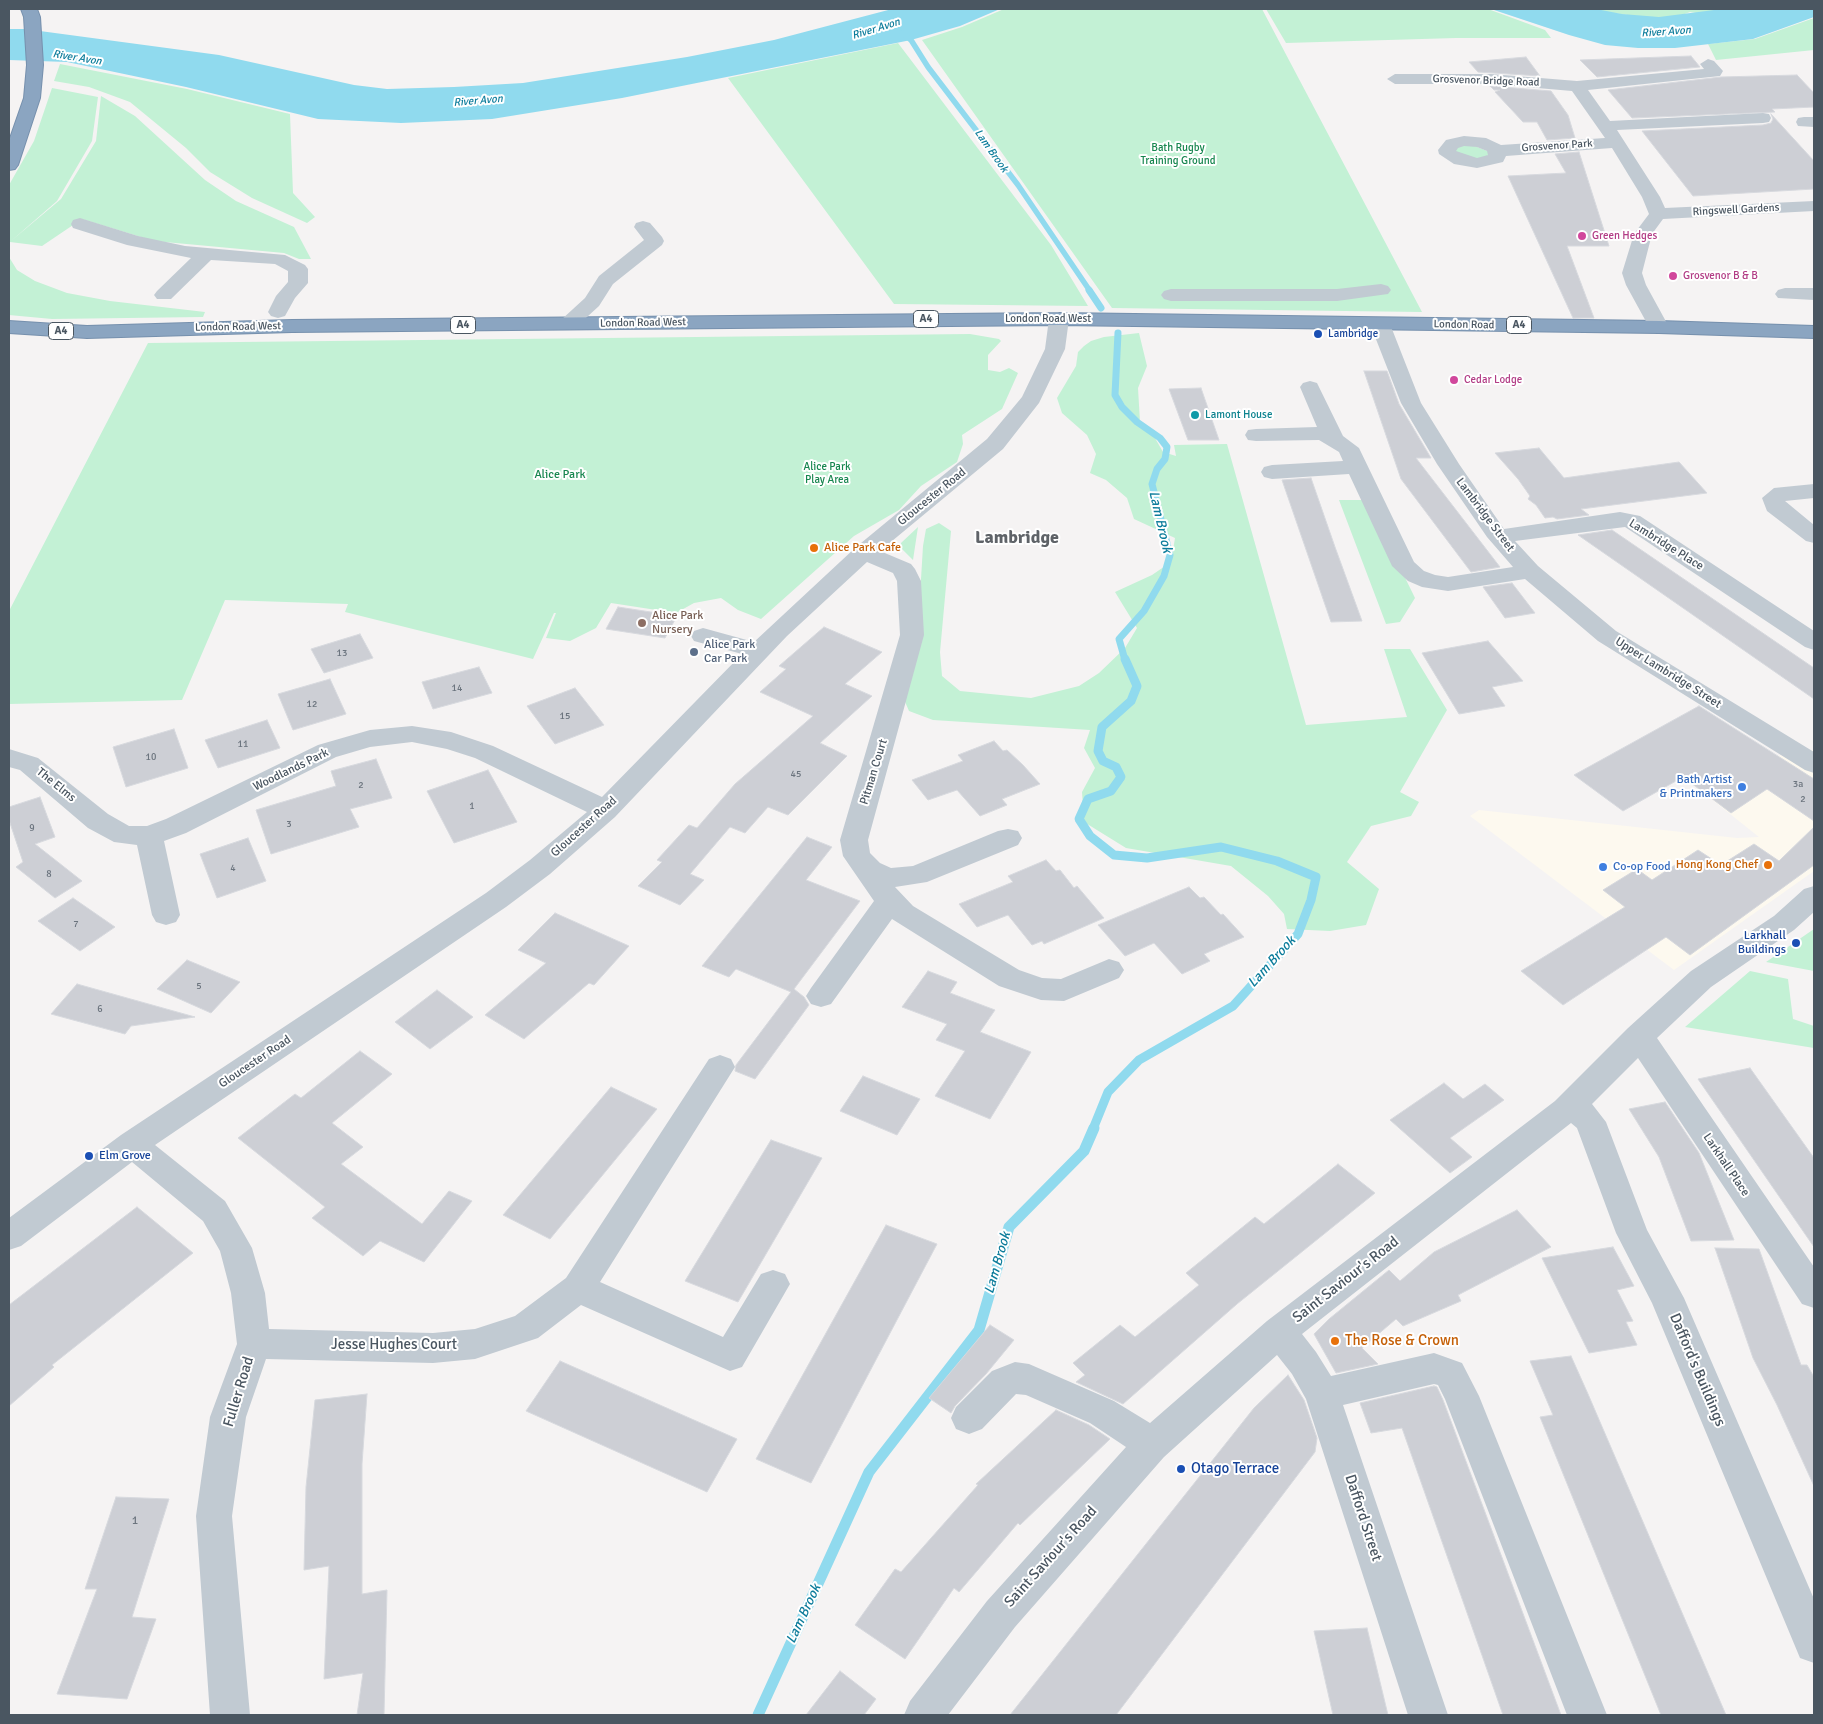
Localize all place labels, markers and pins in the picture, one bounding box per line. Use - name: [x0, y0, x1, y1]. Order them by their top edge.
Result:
- place label: Green Hedges: [1592, 229, 1657, 243]
- marker: Green Hedges: [1576, 230, 1588, 242]
- place label: Grosvenor B & B: [1683, 269, 1758, 283]
- marker: Grosvenor B & B: [1667, 270, 1679, 282]
- place label: Lambridge: [1328, 327, 1378, 341]
- marker: Lambridge: [1312, 328, 1324, 340]
- place label: Cedar Lodge: [1464, 373, 1522, 387]
- marker: Cedar Lodge: [1448, 374, 1460, 386]
- place label: Lamont House: [1205, 408, 1272, 422]
- marker: Lamont House: [1189, 409, 1201, 421]
- place label: Alice Park Cafe: [824, 541, 901, 555]
- marker: Alice Park Cafe: [808, 542, 820, 554]
- place label: Alice Park Nursery: [652, 609, 703, 637]
- marker: Alice Park Nursery: [636, 617, 648, 629]
- place label: Alice Park Car Park: [704, 638, 755, 666]
- marker: Alice Park Car Park: [688, 646, 700, 658]
- place label: Bath Artist & Printmakers: [1660, 773, 1732, 801]
- marker: Bath Artist & Printmakers: [1736, 781, 1748, 793]
- place label: Hong Kong Chef: [1676, 858, 1758, 872]
- marker: Hong Kong Chef: [1762, 859, 1774, 871]
- place label: Co-op Food: [1613, 860, 1671, 874]
- marker: Co-op Food: [1597, 861, 1609, 873]
- place label: Larkhall Buildings: [1738, 929, 1786, 957]
- marker: Larkhall Buildings: [1790, 937, 1802, 949]
- place label: Elm Grove: [99, 1149, 151, 1163]
- marker: Elm Grove: [83, 1150, 95, 1162]
- place label: The Rose & Crown: [1345, 1332, 1459, 1350]
- marker: The Rose & Crown: [1329, 1335, 1341, 1347]
- place label: Otago Terrace: [1191, 1460, 1279, 1478]
- marker: Otago Terrace: [1175, 1463, 1187, 1475]

